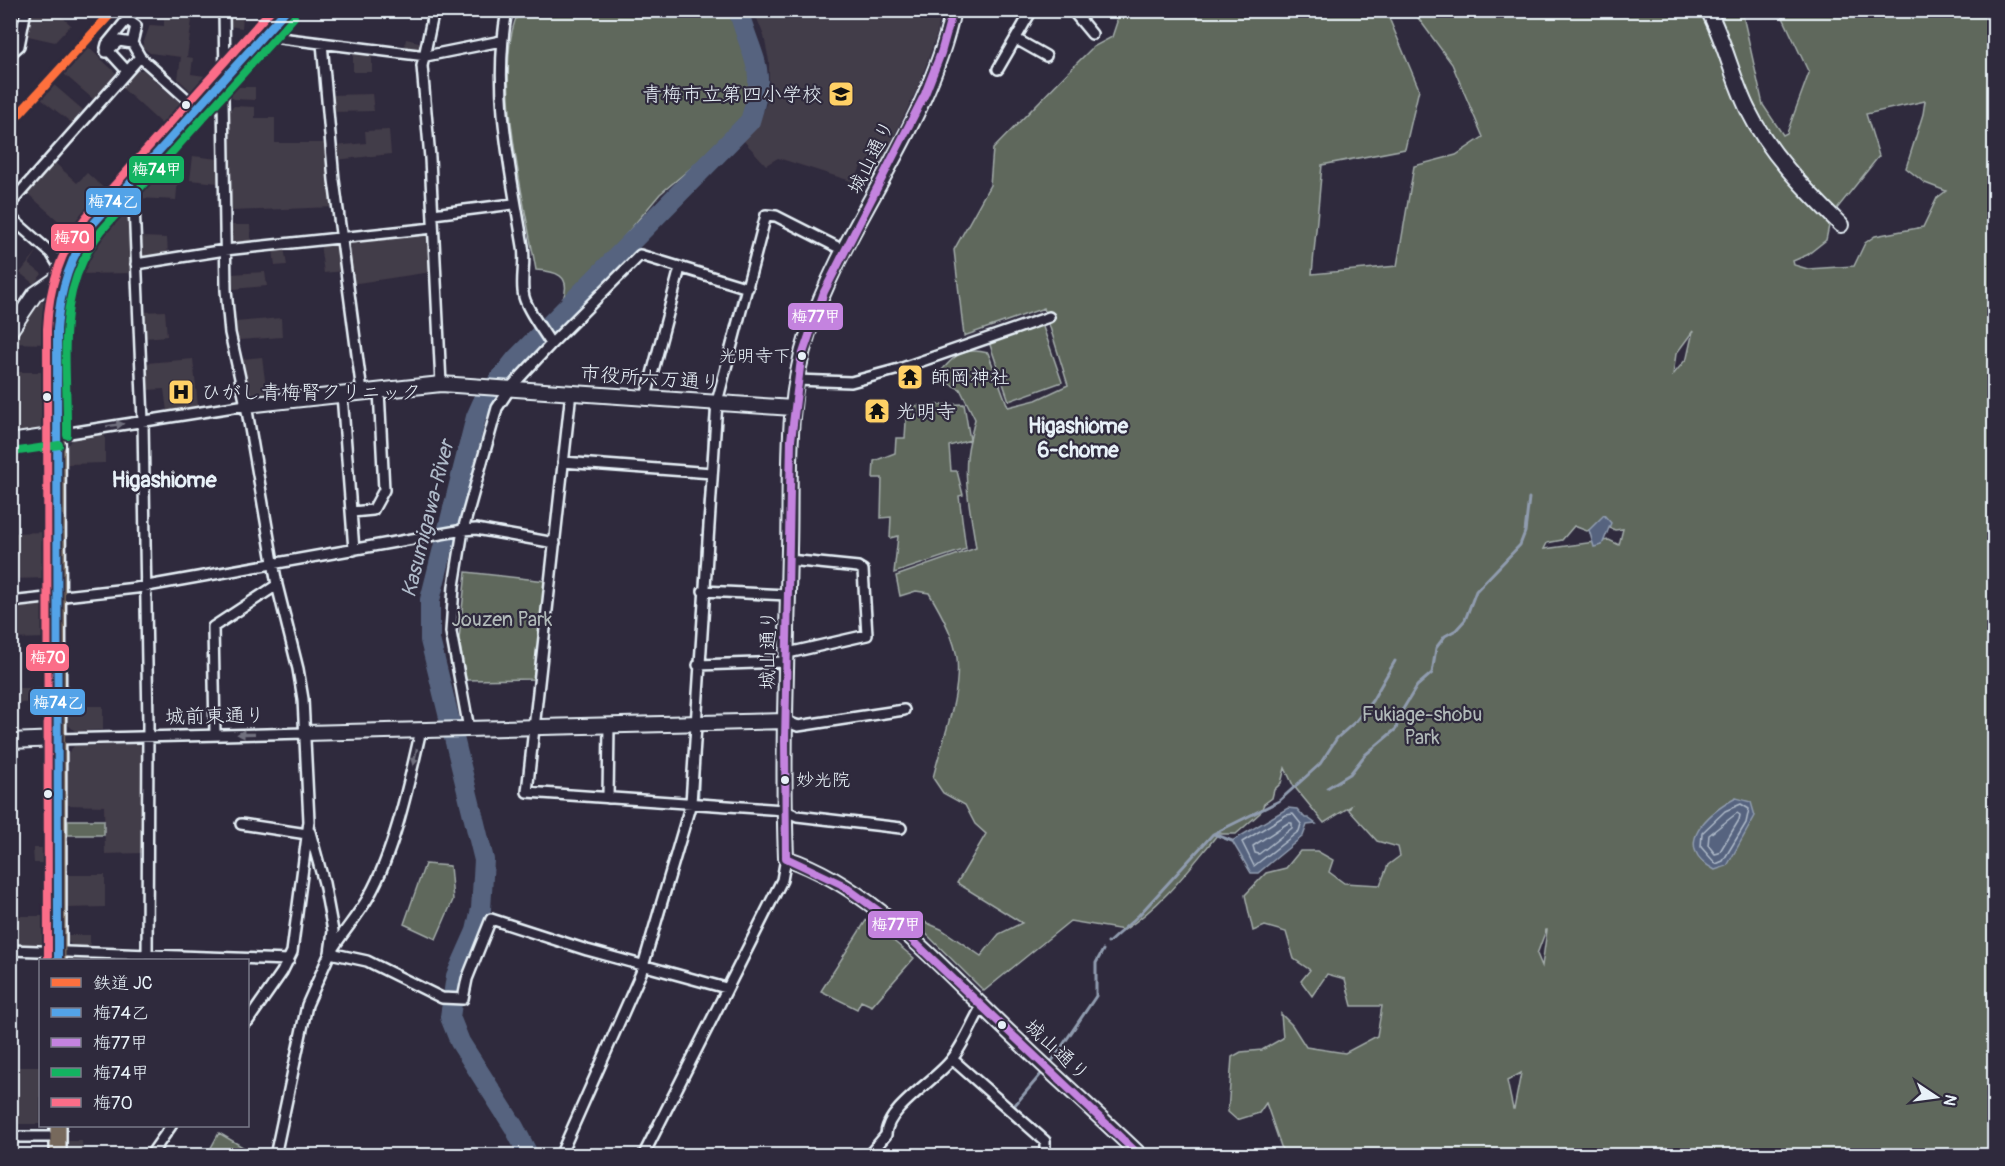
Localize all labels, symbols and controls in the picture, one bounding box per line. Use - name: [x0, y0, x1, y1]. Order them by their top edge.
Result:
- school or university icon: 青梅市立第四小学校: [826, 79, 856, 109]
- place label: 青梅市立第四小学校: [642, 82, 822, 107]
- unlabelled marker: [180, 99, 192, 111]
- street label: 城山通り: [842, 116, 900, 198]
- line badge: 梅74甲: [128, 155, 185, 184]
- text: 梅74甲: [132, 160, 182, 180]
- line badge: 梅74乙: [85, 187, 142, 216]
- text: 梅74乙: [88, 192, 138, 212]
- line badge: 梅70: [50, 223, 95, 252]
- text: 梅70: [54, 228, 90, 248]
- line badge: 梅77甲: [787, 302, 844, 331]
- text: 梅77甲: [792, 307, 840, 327]
- place label: 光明寺下: [719, 345, 791, 368]
- marker: 光明寺下: [796, 350, 808, 362]
- street label: 市役所六万通り: [579, 361, 721, 395]
- temple icon: 師岡神社: [895, 362, 925, 392]
- place label: 師岡神社: [930, 365, 1010, 390]
- hospital icon: ひがし青梅腎クリニック: [166, 377, 196, 407]
- place label: ひがし青梅腎クリニック: [201, 380, 421, 405]
- unlabelled marker: [41, 391, 53, 403]
- temple icon: 光明寺: [862, 396, 892, 426]
- place label: 光明寺: [896, 399, 956, 424]
- district label: Higashiome 6-chome: [1028, 413, 1129, 464]
- one-way arrow: [106, 421, 125, 430]
- water label: Kasumigawa-River: [395, 435, 461, 600]
- district label: Higashiome: [112, 466, 218, 494]
- park label: Jouzen Park: [452, 607, 553, 632]
- street label: 城山通り: [755, 610, 781, 690]
- line badge: 梅70: [25, 643, 70, 672]
- text: 梅70: [30, 648, 66, 668]
- line badge: 梅74乙: [29, 688, 86, 716]
- text: 梅74乙: [33, 693, 83, 713]
- park label: Fukiage-shobu Park: [1362, 702, 1482, 750]
- street label: 城前東通り: [165, 703, 265, 729]
- one-way arrow: [237, 729, 256, 739]
- one-way arrow: [410, 747, 420, 766]
- place label: 妙光院: [796, 769, 850, 792]
- marker: 妙光院: [779, 774, 791, 786]
- unlabelled marker: [42, 788, 54, 800]
- line badge: 梅77甲: [867, 910, 924, 939]
- text: 梅77甲: [872, 915, 920, 935]
- legend: [39, 959, 249, 1127]
- text: 鉄道 JC: [93, 972, 153, 995]
- text: 梅74乙: [93, 1002, 149, 1025]
- street label: 城山通り: [1019, 1014, 1095, 1086]
- unlabelled marker: [996, 1019, 1008, 1031]
- text: 梅77甲: [93, 1032, 148, 1055]
- text: 梅74甲: [93, 1062, 149, 1085]
- north arrow: [1906, 1067, 1966, 1127]
- text: 梅70: [93, 1092, 133, 1115]
- text: N: [1939, 1093, 1961, 1108]

